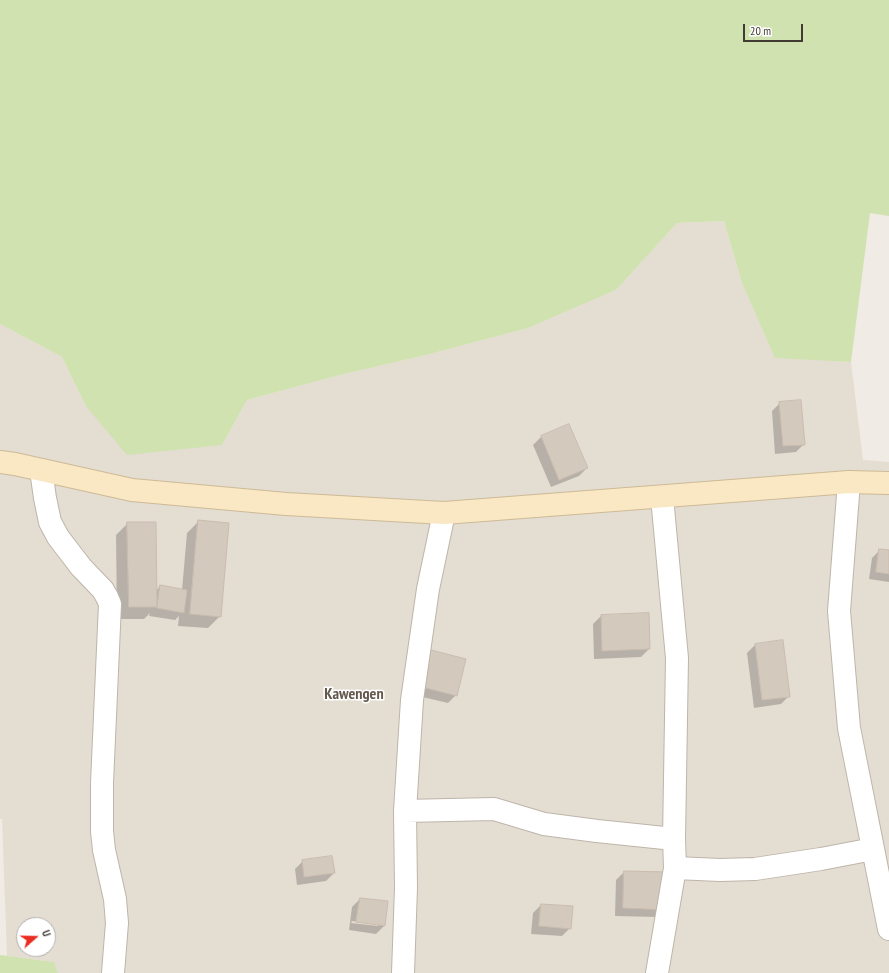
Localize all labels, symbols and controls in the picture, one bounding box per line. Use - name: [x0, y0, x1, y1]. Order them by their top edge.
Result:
- scale bar: [745, 16, 805, 42]
- text: 20 m: [750, 23, 771, 38]
- district label: Kawengen: [324, 684, 384, 704]
- north arrow: [16, 917, 56, 957]
- text: U: [39, 928, 54, 938]

